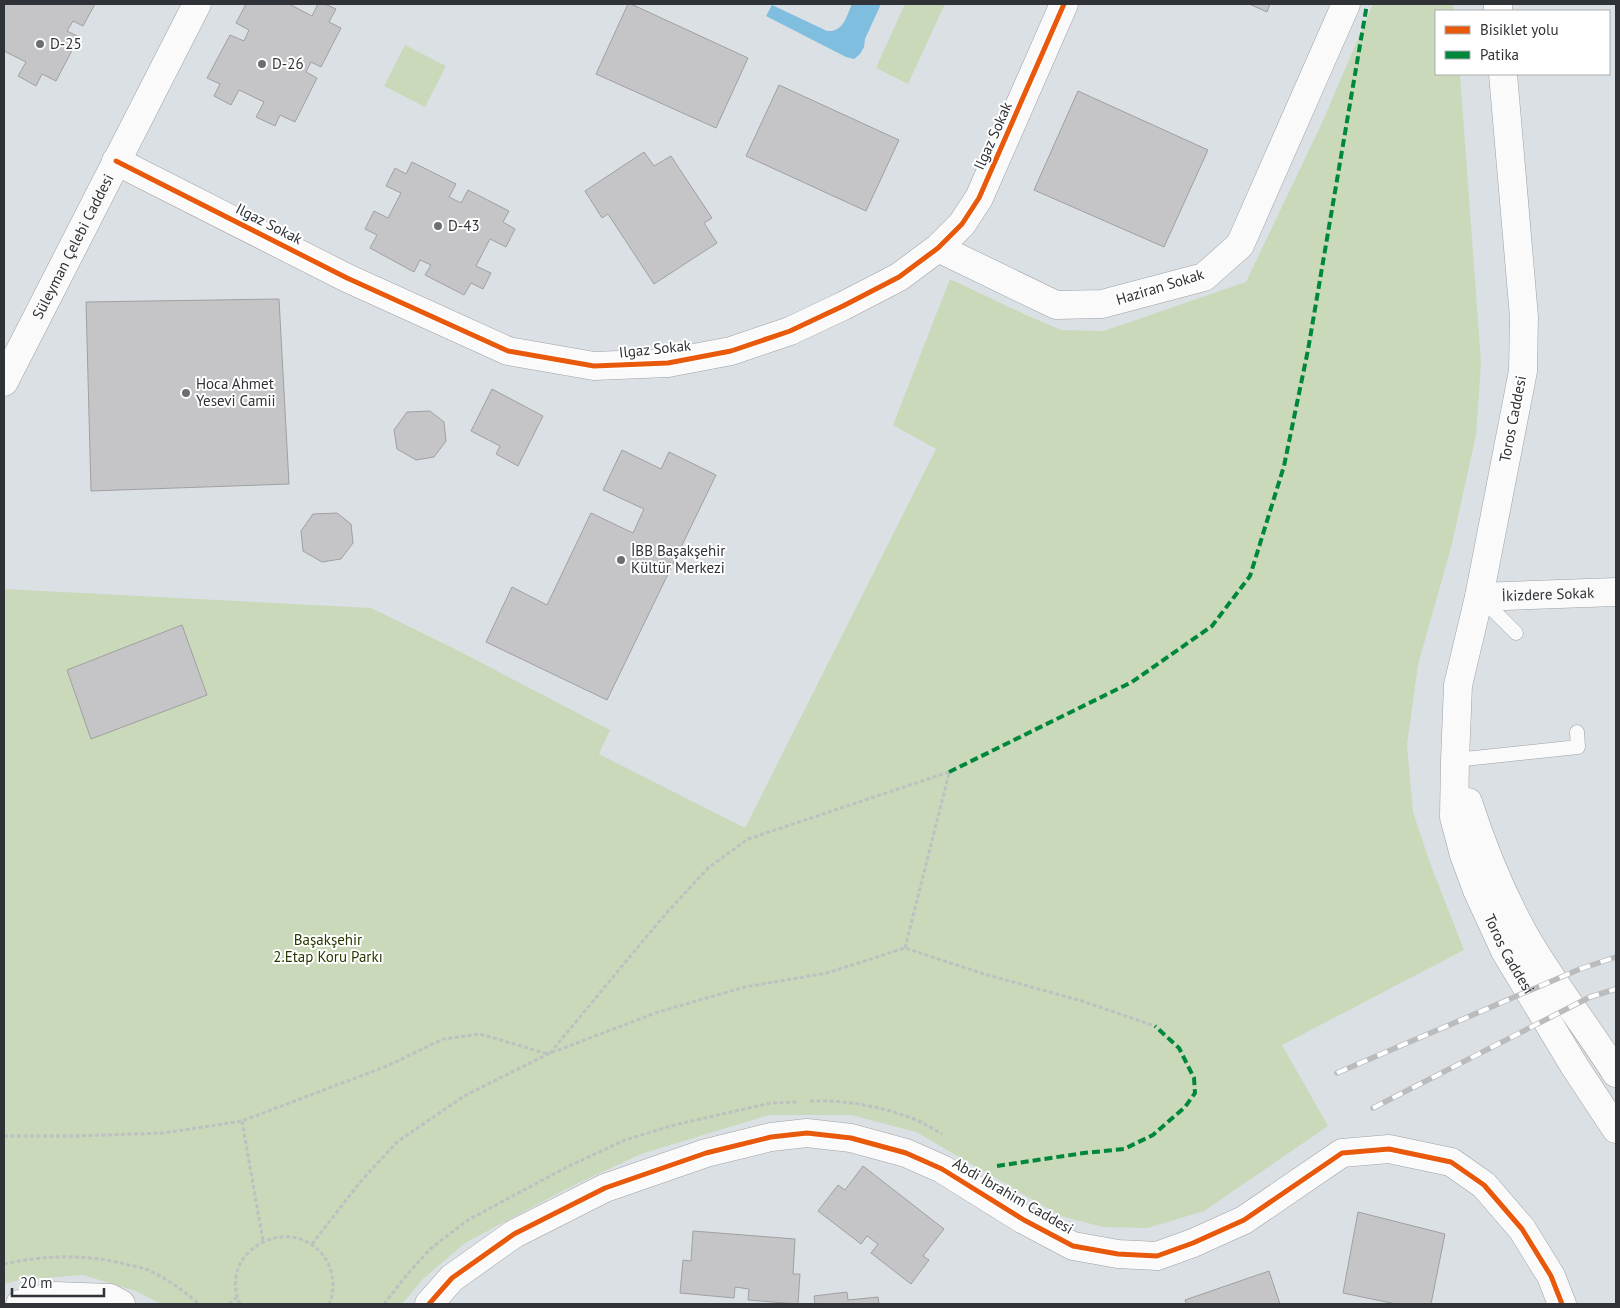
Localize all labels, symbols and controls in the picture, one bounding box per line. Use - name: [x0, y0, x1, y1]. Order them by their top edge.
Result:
- legend: [1435, 10, 1610, 75]
- text: Bisiklet yolu: [1480, 20, 1559, 39]
- place label: D-25: [50, 34, 82, 53]
- marker: D-25: [34, 38, 46, 50]
- text: Patika: [1480, 45, 1519, 64]
- place label: D-26: [272, 54, 304, 73]
- marker: D-26: [256, 58, 268, 70]
- street label: Ilgaz Sokak: [969, 98, 1016, 173]
- street label: Süleyman Çelebi Caddesi: [28, 171, 118, 322]
- street label: Ilgaz Sokak: [233, 199, 306, 249]
- place label: D-43: [448, 216, 480, 235]
- marker: D-43: [432, 220, 444, 232]
- street label: Haziran Sokak: [1114, 264, 1207, 309]
- street label: Ilgaz Sokak: [618, 335, 693, 362]
- place label: Hoca Ahmet Yesevi Camii: [196, 374, 276, 410]
- street label: Toros Caddesi: [1495, 374, 1530, 464]
- marker: Hoca Ahmet Yesevi Camii: [180, 387, 192, 399]
- place label: İBB Başakşehir Kültür Merkezi: [631, 541, 725, 577]
- marker: İBB Başakşehir Kültür Merkezi: [615, 554, 627, 566]
- street label: İkizdere Sokak: [1501, 583, 1595, 605]
- street label: Toros Caddesi: [1480, 911, 1539, 997]
- park label: Başakşehir 2.Etap Koru Parkı: [273, 930, 383, 966]
- street label: Abdi İbrahim Caddesi: [950, 1153, 1077, 1238]
- scale bar: [12, 1266, 105, 1298]
- text: 20 m: [20, 1273, 53, 1292]

